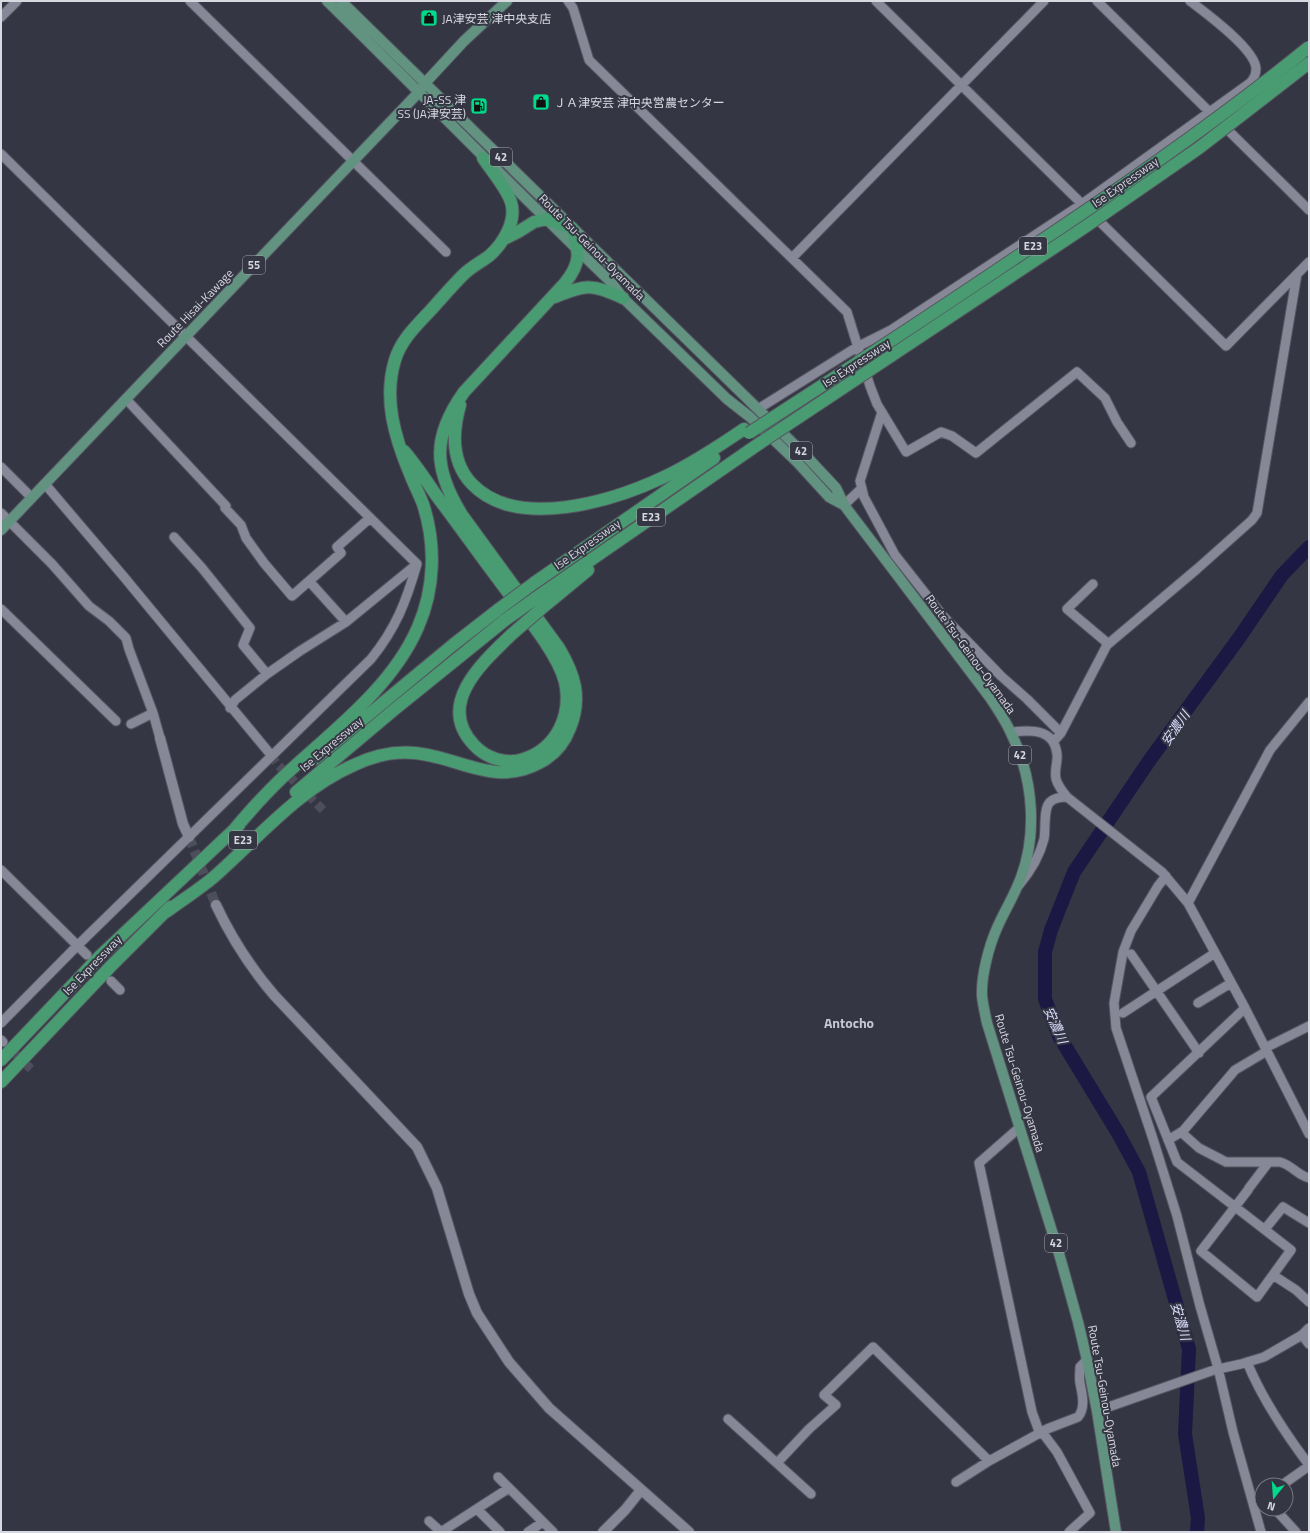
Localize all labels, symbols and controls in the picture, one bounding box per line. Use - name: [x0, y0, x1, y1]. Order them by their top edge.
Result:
- shop icon: JA津安芸 津中央支店: [419, 8, 439, 28]
- place label: JA津安芸 津中央支店: [442, 9, 551, 28]
- place label: JA-SS 津 SS (JA津安芸): [397, 90, 466, 123]
- shop icon: ＪＡ津安芸 津中央営農センター: [531, 92, 551, 112]
- place label: ＪＡ津安芸 津中央営農センター: [554, 93, 725, 112]
- fuel station icon: JA-SS 津 SS (JA津安芸): [469, 96, 489, 116]
- road number: 42: [490, 148, 512, 166]
- street label: Ise Expressway: [1088, 152, 1162, 212]
- street label: Route Tsu-Geinou-Oyamada: [534, 189, 650, 305]
- road number: E23: [1019, 237, 1047, 255]
- road number: 55: [243, 256, 265, 274]
- street label: Route Hisai-Kawage: [152, 264, 238, 352]
- street label: Ise Expressway: [818, 334, 894, 392]
- road number: 42: [790, 442, 812, 460]
- road number: E23: [637, 508, 665, 526]
- street label: Ise Expressway: [550, 514, 624, 574]
- street label: Route Tsu-Geinou-Oyamada: [921, 590, 1021, 718]
- water label: 安濃川: [1156, 705, 1196, 750]
- street label: Ise Expressway: [295, 712, 367, 776]
- road number: 42: [1009, 746, 1031, 764]
- road number: E23: [229, 831, 257, 849]
- street label: Ise Expressway: [58, 930, 126, 1000]
- water label: 安濃川: [1039, 1003, 1074, 1049]
- street label: Route Tsu-Geinou-Oyamada: [990, 1011, 1050, 1155]
- district label: Antocho: [824, 1012, 874, 1033]
- road number: 42: [1045, 1234, 1067, 1252]
- water label: 安濃川: [1166, 1299, 1197, 1344]
- street label: Route Tsu-Geinou-Oyamada: [1083, 1323, 1127, 1469]
- north arrow: [1254, 1477, 1294, 1517]
- text: N: [1265, 1498, 1277, 1515]

